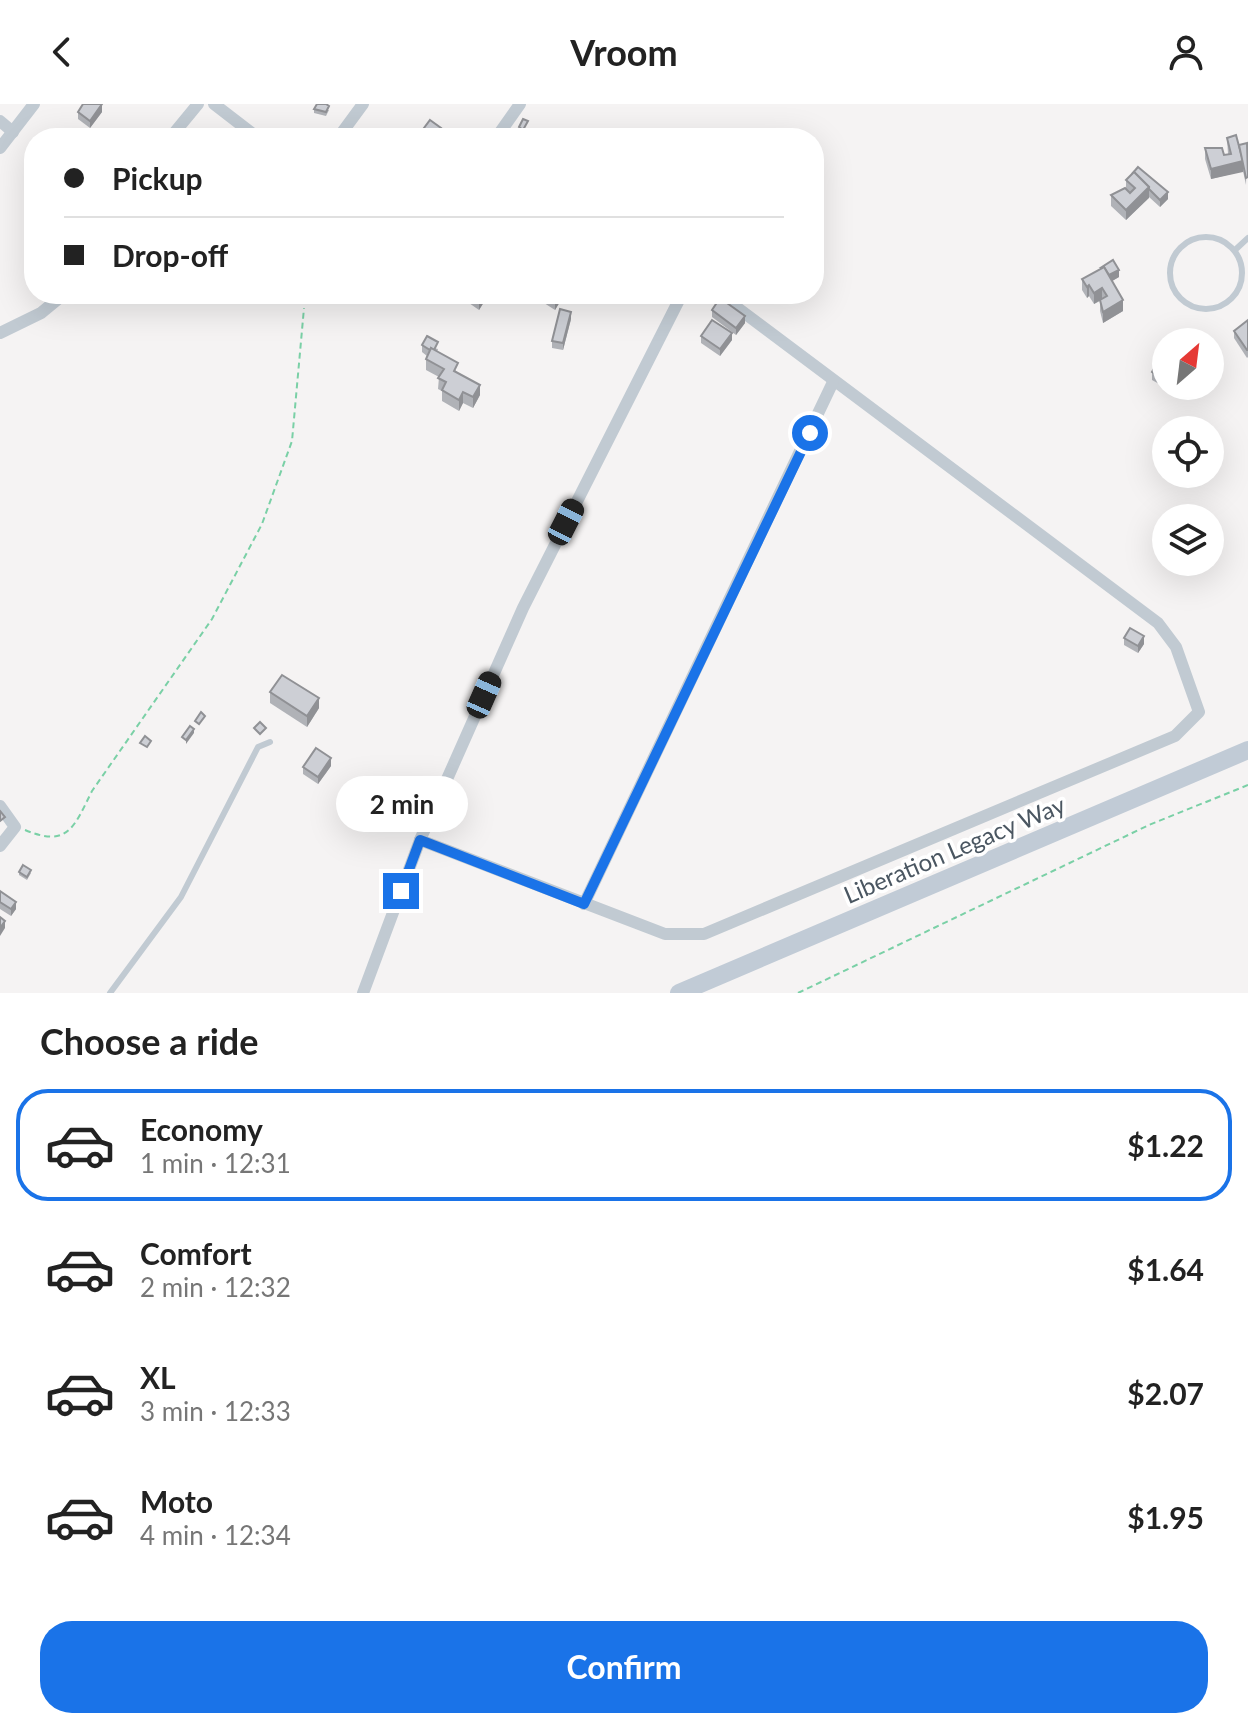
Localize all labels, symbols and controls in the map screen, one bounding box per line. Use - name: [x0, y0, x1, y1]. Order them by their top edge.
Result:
- icon: back: [40, 30, 84, 74]
- text: Vroom: [570, 30, 678, 74]
- icon: person: [1164, 30, 1208, 74]
- text: Pickup: [112, 160, 203, 196]
- text: Drop-off: [112, 237, 228, 273]
- north arrow: [1152, 328, 1224, 400]
- map controls: [1152, 328, 1224, 576]
- route start: [792, 415, 828, 451]
- button: locate: [1152, 416, 1224, 488]
- car: [544, 495, 588, 549]
- button: layers: [1152, 504, 1224, 576]
- car: [463, 668, 505, 722]
- callout: 2 min: [335, 775, 467, 831]
- text: 2 min: [370, 788, 434, 820]
- street label: Liberation Legacy Way: [839, 789, 1070, 909]
- route end: [383, 873, 419, 909]
- text: Choose a ride: [40, 1019, 259, 1063]
- icon: car: [44, 1109, 116, 1181]
- text: Economy: [140, 1111, 263, 1147]
- text: $1.22: [1127, 1127, 1204, 1163]
- text: 1 min · 12:31: [140, 1147, 291, 1179]
- icon: car: [44, 1233, 116, 1305]
- text: Comfort: [140, 1235, 252, 1271]
- text: $1.64: [1127, 1251, 1204, 1287]
- text: 2 min · 12:32: [140, 1271, 291, 1303]
- icon: car: [44, 1357, 116, 1429]
- text: XL: [140, 1359, 176, 1395]
- text: $2.07: [1127, 1375, 1204, 1411]
- text: 3 min · 12:33: [140, 1395, 291, 1427]
- icon: car: [44, 1481, 116, 1553]
- text: Moto: [140, 1483, 213, 1519]
- text: $1.95: [1127, 1499, 1204, 1535]
- text: 4 min · 12:34: [140, 1519, 291, 1551]
- button: Confirm: [40, 1621, 1208, 1713]

